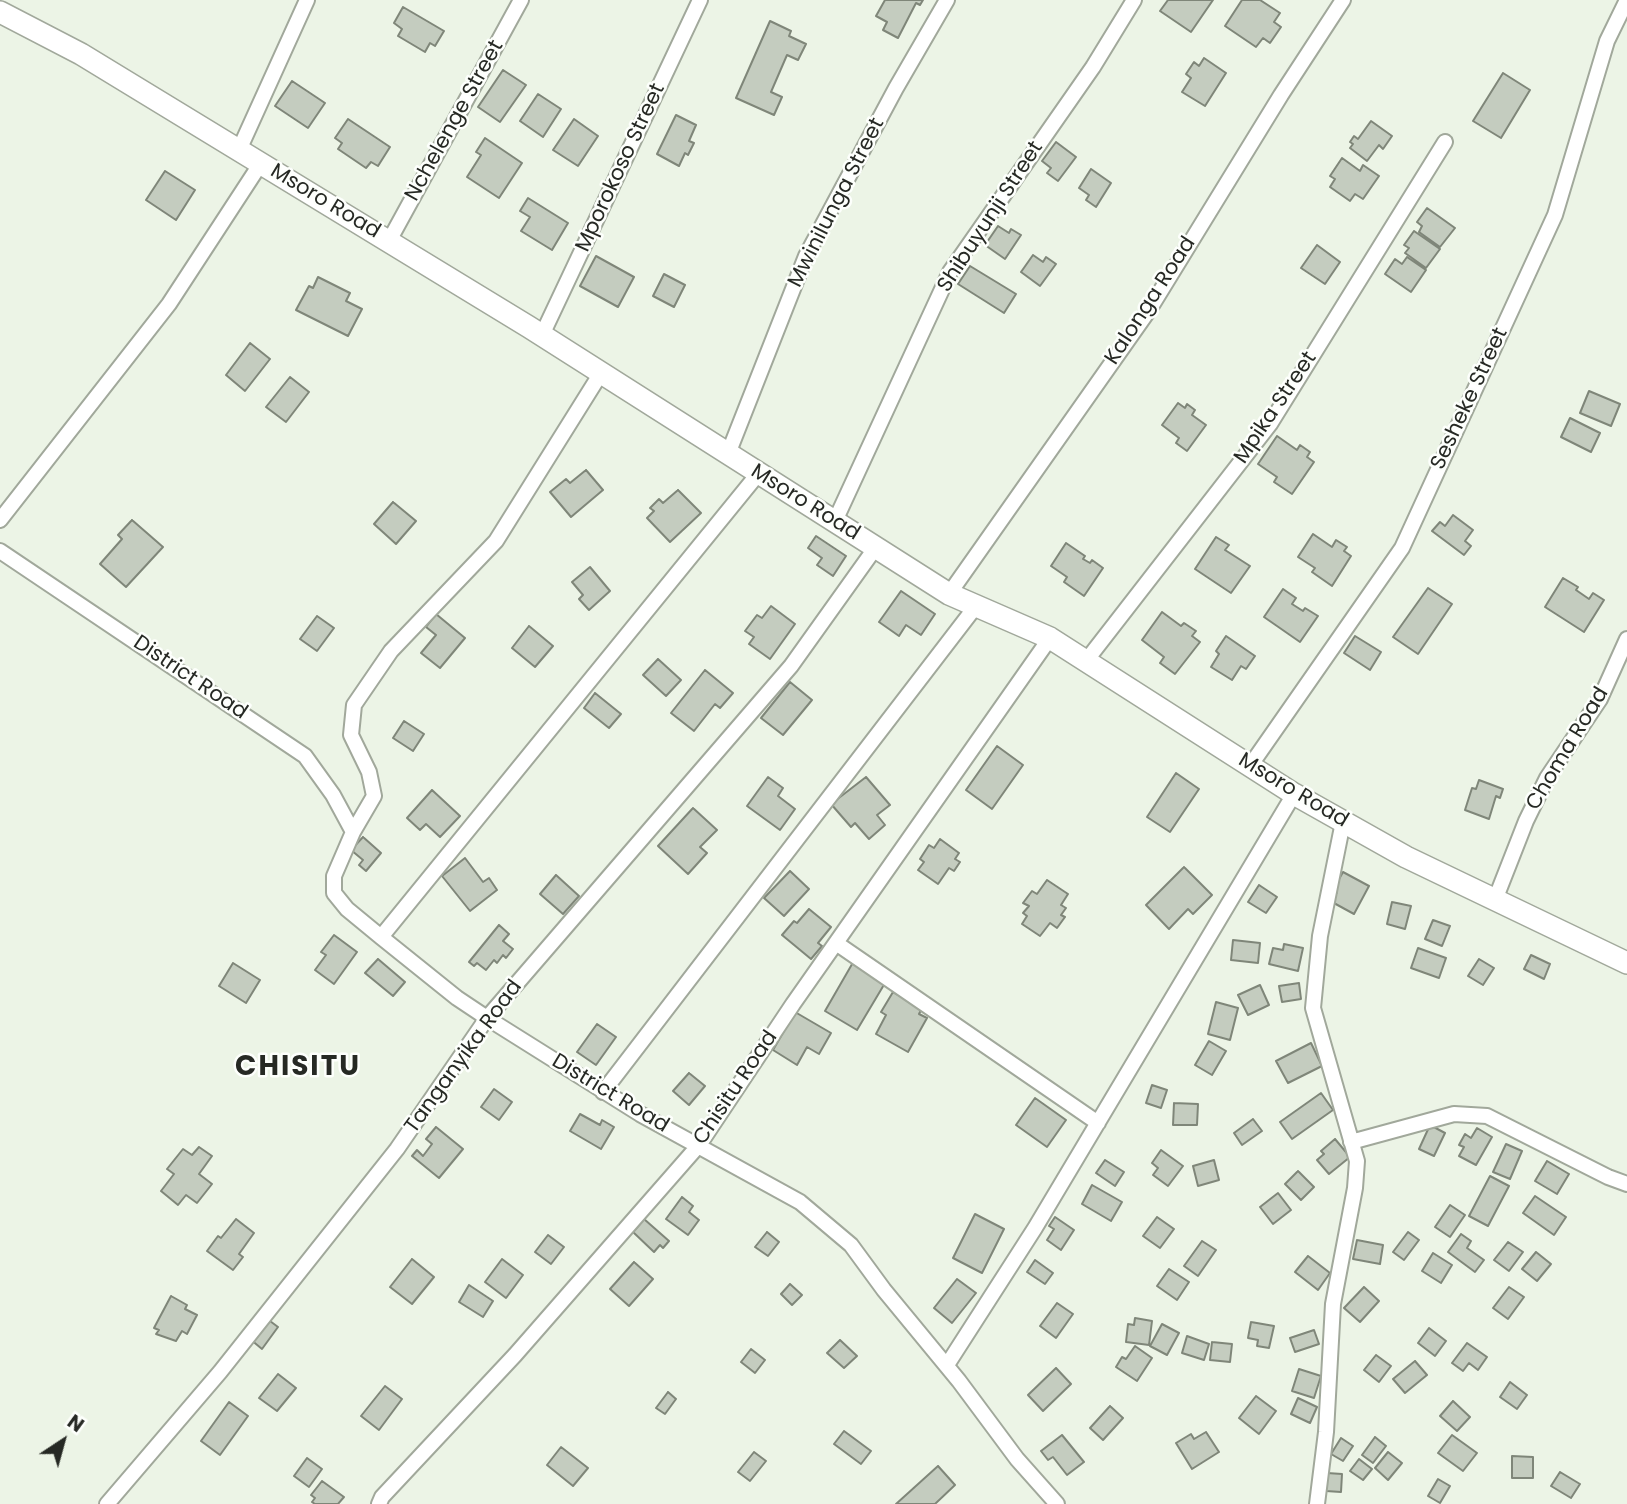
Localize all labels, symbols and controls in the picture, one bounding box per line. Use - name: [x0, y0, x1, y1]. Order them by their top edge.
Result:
- street label: Nchelenge Street: [400, 36, 510, 206]
- street label: Mporokoso Street: [571, 80, 671, 256]
- street label: Mwinilunga Street: [783, 114, 891, 292]
- street label: Shibuyunji Street: [933, 137, 1049, 297]
- street label: Msoro Road: [265, 159, 385, 245]
- street label: Kalonga Road: [1100, 232, 1202, 370]
- street label: Sesheke Street: [1426, 324, 1514, 474]
- street label: Mpika Street: [1229, 347, 1323, 469]
- street label: Msoro Road: [746, 459, 864, 547]
- street label: District Road: [128, 631, 252, 725]
- street label: Choma Road: [1521, 683, 1615, 815]
- street label: Msoro Road: [1233, 748, 1353, 834]
- street label: Tanganyika Road: [400, 976, 528, 1138]
- street label: Chisitu Road: [689, 1026, 783, 1150]
- street label: District Road: [547, 1049, 673, 1139]
- district label: CHISITU: [236, 1051, 360, 1085]
- north arrow: [28, 1406, 98, 1476]
- text: N: [62, 1408, 89, 1439]

